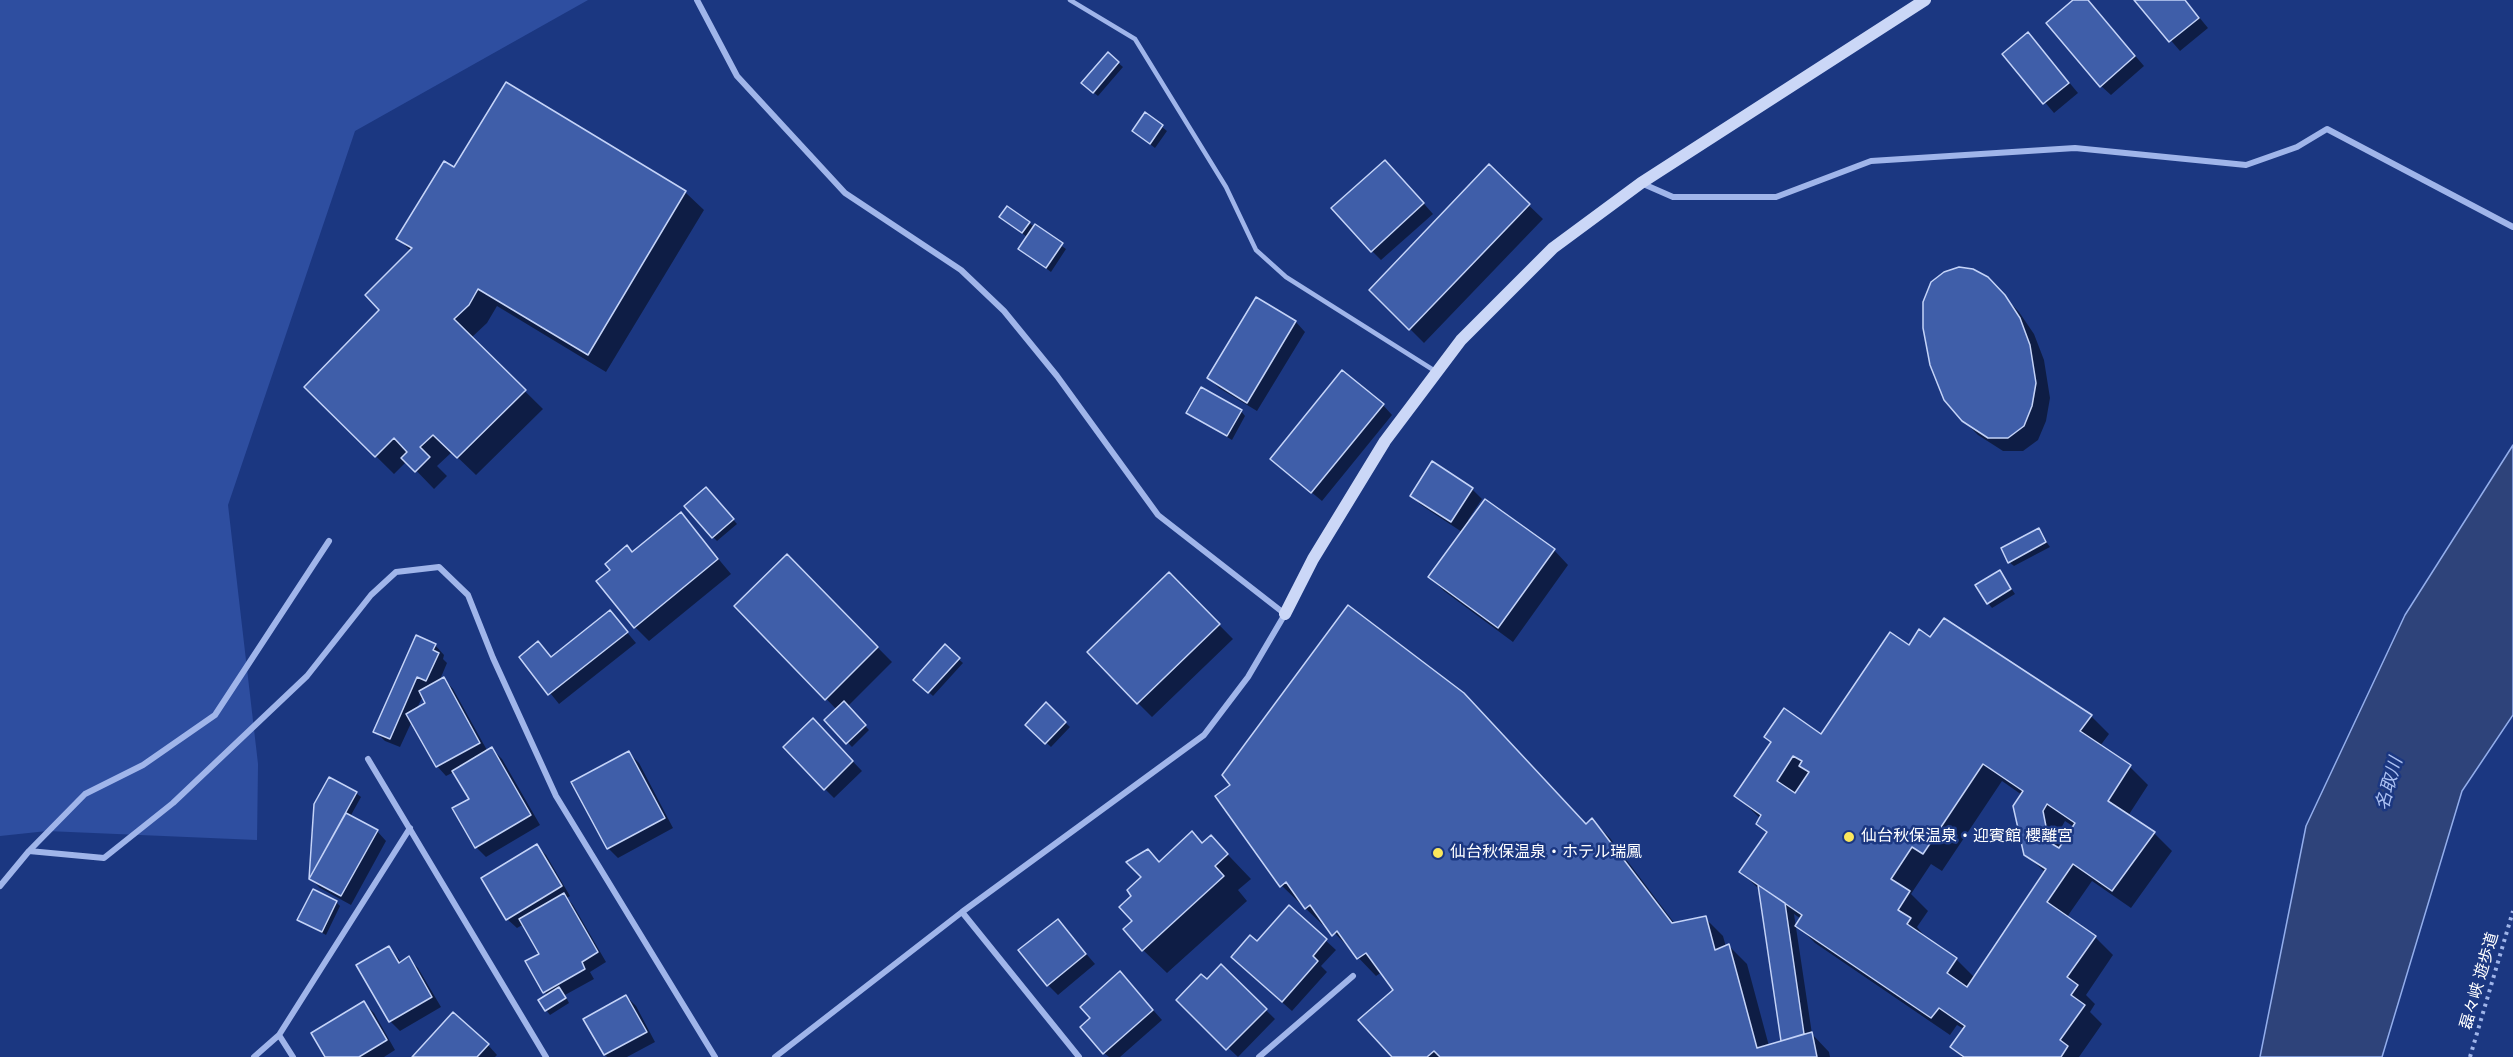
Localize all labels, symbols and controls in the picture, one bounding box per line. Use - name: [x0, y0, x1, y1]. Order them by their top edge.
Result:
- water label: 名取川: [2372, 755, 2408, 813]
- place label: 仙台秋保温泉・迎賓館 櫻離宮: [1861, 827, 2073, 847]
- marker: 仙台秋保温泉・迎賓館 櫻離宮: [1842, 830, 1856, 844]
- place label: 仙台秋保温泉・ホテル瑞鳳: [1450, 843, 1642, 863]
- marker: 仙台秋保温泉・ホテル瑞鳳: [1431, 846, 1445, 860]
- street label: 磊々峡 遊歩道: [2457, 930, 2503, 1032]

